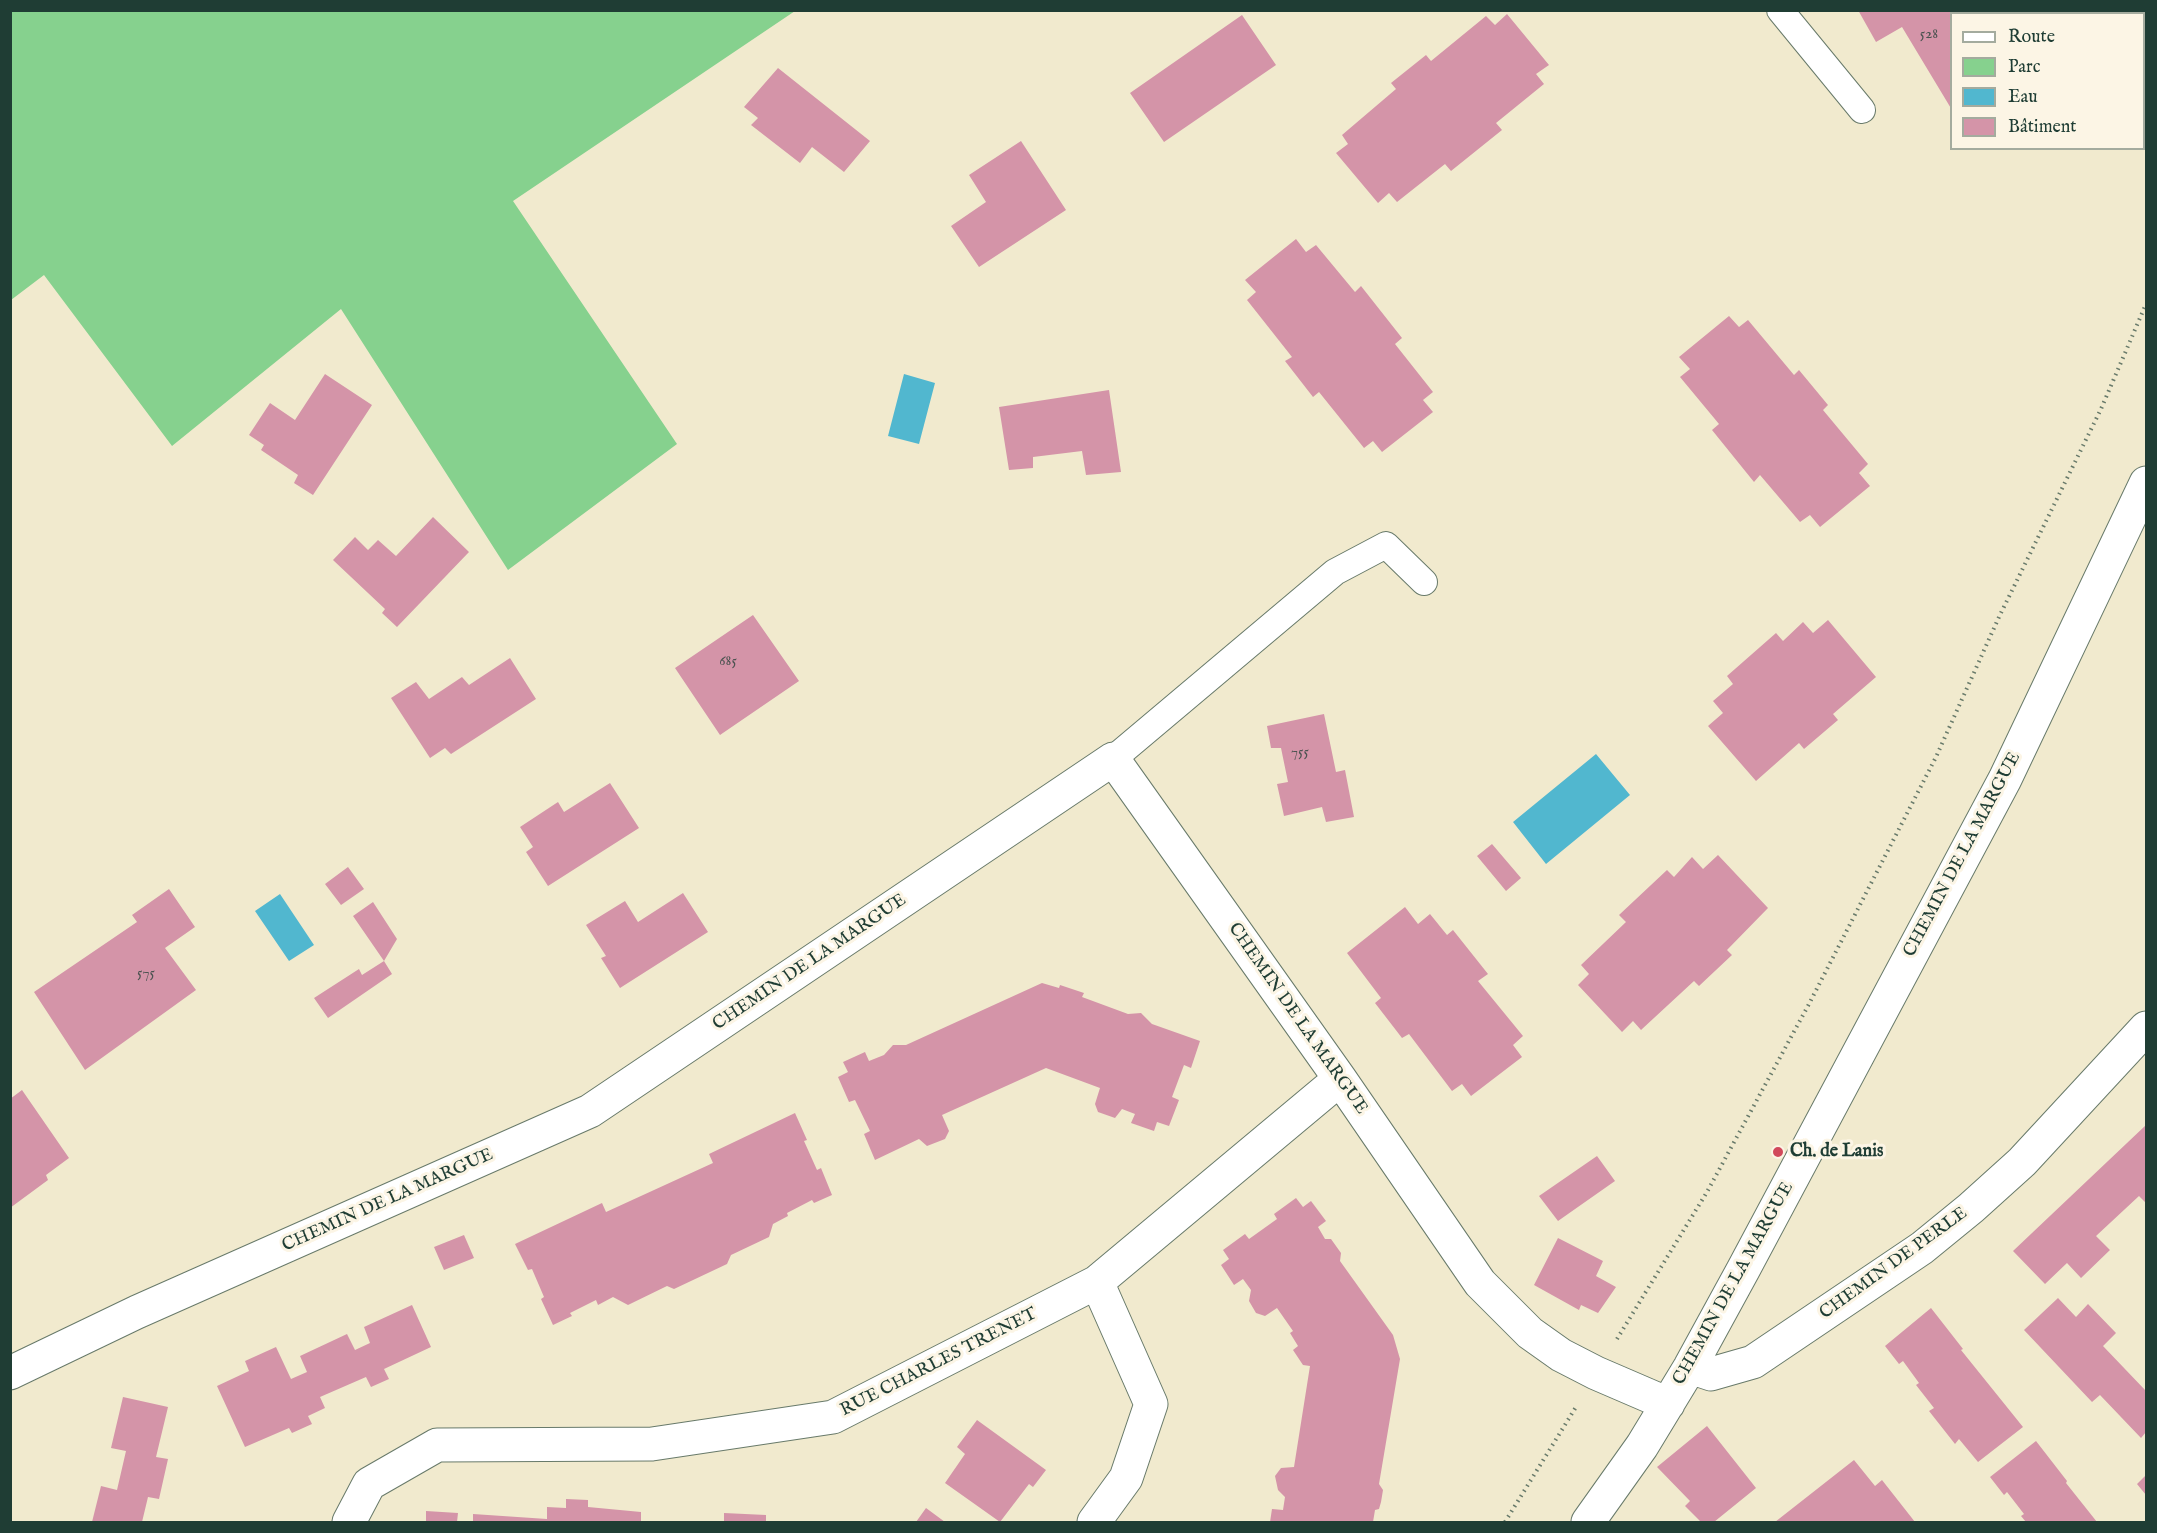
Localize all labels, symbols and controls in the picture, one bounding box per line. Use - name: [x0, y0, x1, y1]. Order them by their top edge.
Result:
- legend: [1950, 12, 2145, 150]
- house number: 528: [1920, 26, 1938, 44]
- text: Route: [2008, 26, 2055, 49]
- text: Parc: [2008, 56, 2040, 79]
- text: Eau: [2008, 86, 2038, 109]
- text: Bâtiment: [2008, 116, 2077, 139]
- house number: 685: [719, 653, 737, 671]
- house number: 755: [1291, 744, 1309, 762]
- street label: CHEMIN DE LA MARGUE: [1900, 749, 2026, 961]
- street label: CHEMIN DE LA MARGUE: [709, 890, 911, 1036]
- street label: CHEMIN DE LA MARGUE: [1223, 919, 1371, 1119]
- house number: 575: [137, 965, 155, 983]
- place label: Ch. de Lanis: [1790, 1141, 1883, 1163]
- street label: CHEMIN DE LA MARGUE: [279, 1145, 497, 1257]
- marker: Ch. de Lanis: [1771, 1145, 1785, 1159]
- street label: CHEMIN DE LA MARGUE: [1669, 1179, 1799, 1389]
- street label: CHEMIN DE PERLE: [1816, 1203, 1972, 1325]
- street label: RUE CHARLES TRENET: [837, 1304, 1041, 1422]

